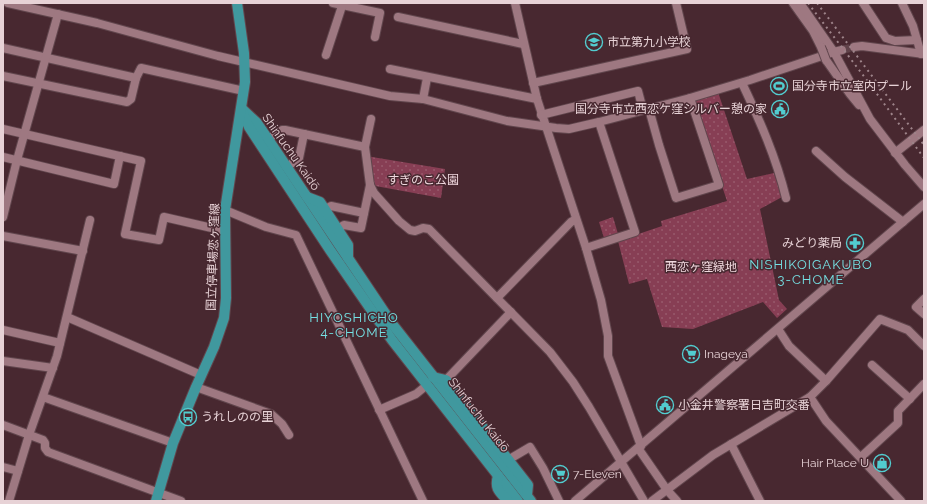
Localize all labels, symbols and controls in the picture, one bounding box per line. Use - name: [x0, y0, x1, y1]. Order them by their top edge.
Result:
- school or university icon: 市立第九小学校: [584, 32, 604, 52]
- place label: 市立第九小学校: [607, 35, 691, 49]
- sports icon: 国分寺市立室内プール: [769, 76, 789, 96]
- place label: 国分寺市立室内プール: [792, 79, 912, 93]
- public building icon: 国分寺市立西恋ケ窪シルバー憩の家: [770, 99, 790, 119]
- place label: 国分寺市立西恋ケ窪シルバー憩の家: [575, 102, 767, 116]
- street label: Shinfuchu Kaidō: [259, 111, 323, 193]
- park label: すぎのこ公園: [387, 173, 459, 187]
- street label: 国立停車場恋ヶ窪線: [204, 203, 222, 311]
- pharmacy icon: みどり薬局: [845, 233, 865, 253]
- place label: みどり薬局: [782, 236, 842, 250]
- district label: NISHIKOIGAKUBO 3-CHOME: [749, 257, 873, 287]
- park label: 西恋ヶ窪緑地: [665, 260, 737, 274]
- district label: HIYOSHICHO 4-CHOME: [309, 310, 399, 340]
- supermarket icon: Inageya: [681, 344, 701, 364]
- place label: Inageya: [704, 347, 748, 361]
- street label: Shinfuchu Kaidō: [446, 375, 512, 455]
- public building icon: 小金井警察署日吉町交番: [655, 395, 675, 415]
- place label: 小金井警察署日吉町交番: [678, 398, 810, 412]
- bus stop icon: うれしのの里: [178, 407, 198, 427]
- place label: うれしのの里: [201, 410, 273, 424]
- shop icon: Hair Place U: [872, 453, 892, 473]
- place label: Hair Place U: [801, 456, 869, 470]
- supermarket icon: 7-Eleven: [550, 464, 570, 484]
- place label: 7-Eleven: [573, 467, 622, 481]

